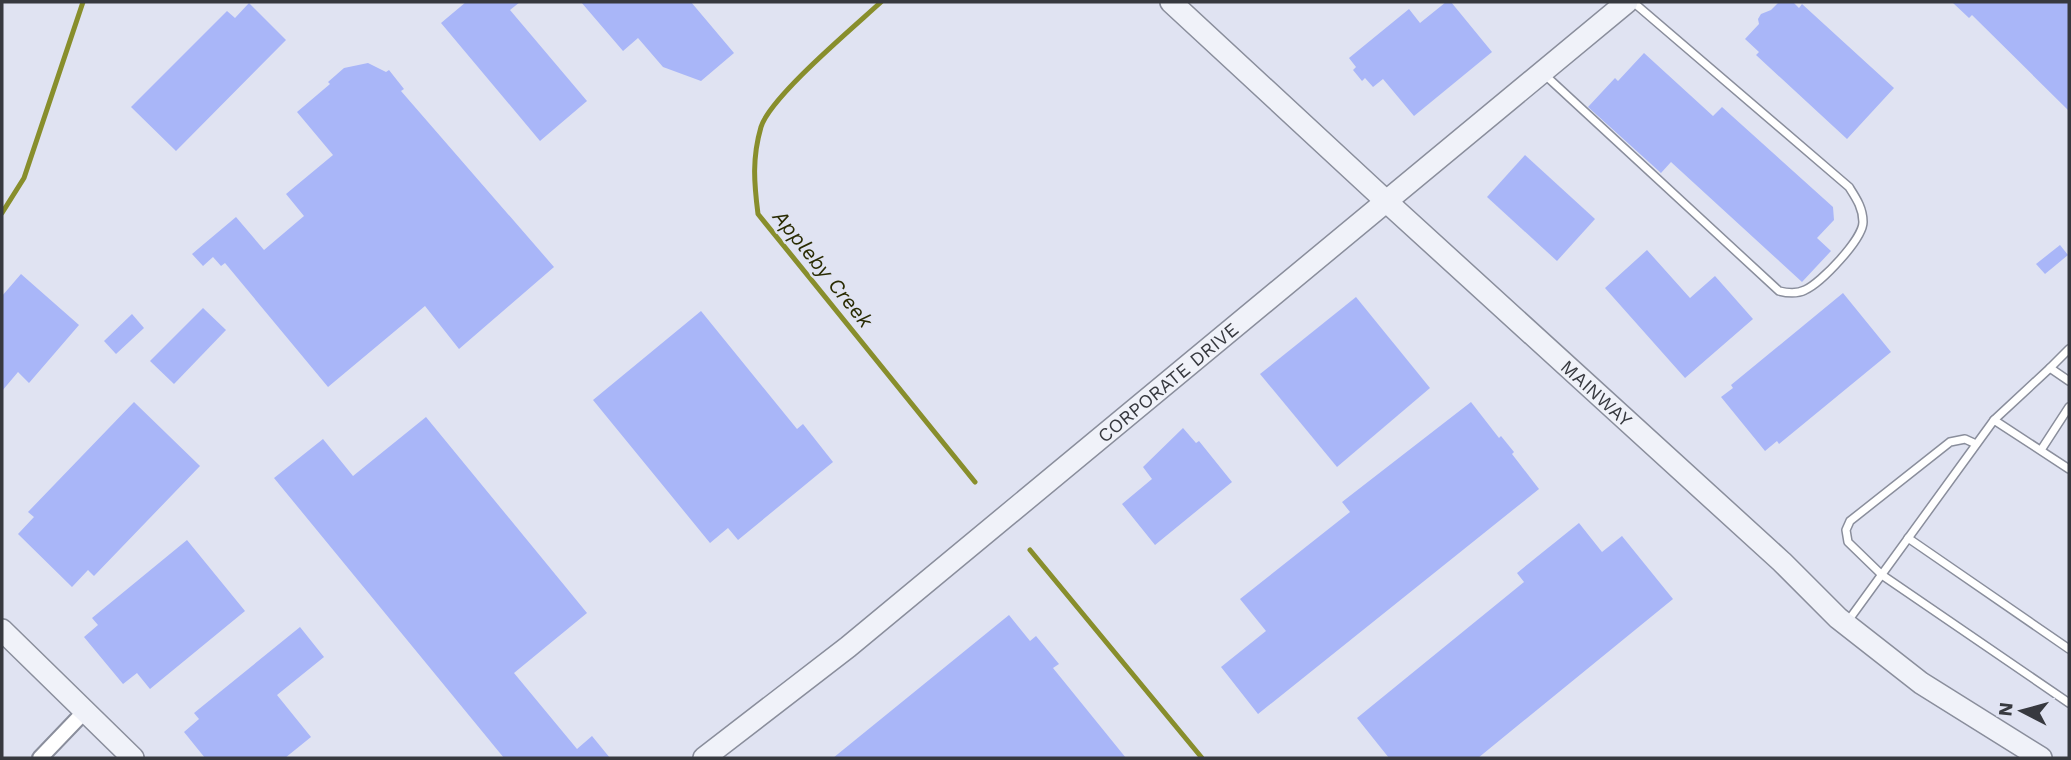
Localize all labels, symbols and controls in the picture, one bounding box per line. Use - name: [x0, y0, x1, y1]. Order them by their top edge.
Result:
- water label: Appleby Creek: [768, 204, 879, 333]
- street label: CORPORATE DRIVE: [1093, 318, 1243, 447]
- street label: MAINWAY: [1556, 355, 1637, 432]
- north arrow: [1987, 676, 2057, 746]
- text: N: [1993, 701, 2018, 717]

